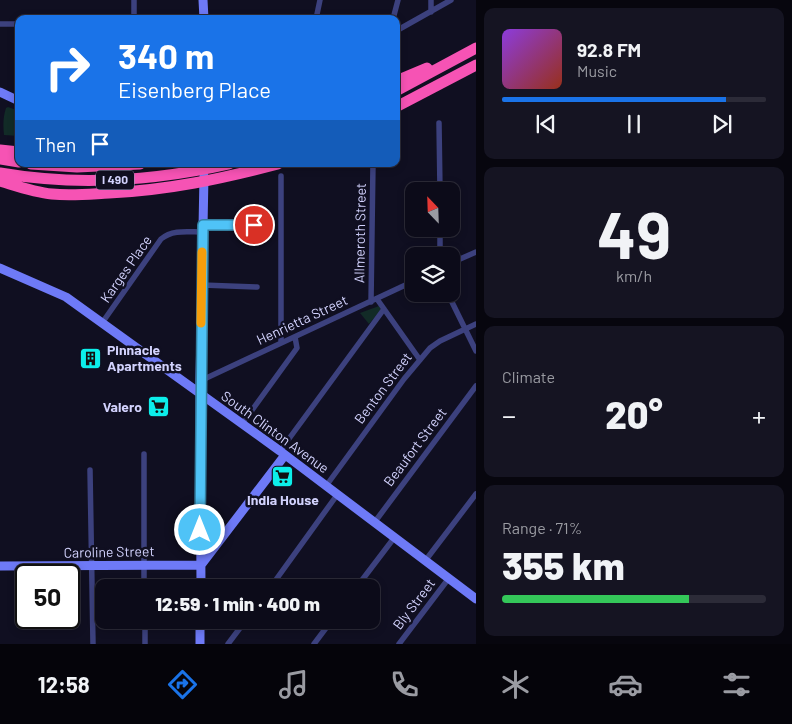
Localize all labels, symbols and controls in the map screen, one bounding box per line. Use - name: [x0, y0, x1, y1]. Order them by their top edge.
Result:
- text: 340 m: [118, 34, 214, 76]
- icon: right: [35, 35, 100, 100]
- text: 92.8 FM: [577, 38, 641, 61]
- text: Music: [577, 61, 617, 80]
- text: Eisenberg Place: [118, 76, 271, 102]
- icon: previous: [532, 110, 560, 138]
- icon: pause: [620, 110, 648, 138]
- icon: next: [708, 110, 736, 138]
- icon: arrive: [86, 130, 114, 158]
- text: Then: [35, 133, 76, 156]
- road number: I 490: [96, 170, 134, 190]
- north arrow: [405, 182, 460, 238]
- map controls: [405, 182, 460, 302]
- street label: Allmeroth Street: [350, 183, 369, 283]
- text: 49: [597, 194, 671, 272]
- pin: [233, 204, 275, 246]
- icon: arrive: [240, 211, 268, 239]
- street label: Karges Place: [96, 232, 155, 306]
- button: layers: [405, 247, 460, 302]
- text: km/h: [616, 266, 652, 285]
- street label: Henrietta Street: [254, 291, 350, 348]
- place label: Pinnacle Apartments: [107, 341, 182, 374]
- building icon: Pinnacle Apartments: [79, 346, 103, 370]
- street label: Benton Street: [350, 349, 415, 427]
- text: Climate: [502, 367, 555, 386]
- street label: South Clinton Avenue: [218, 387, 332, 476]
- text: 20°: [605, 391, 663, 437]
- supermarket icon: Valero: [146, 395, 170, 419]
- place label: Valero: [103, 398, 142, 415]
- text: −: [502, 398, 516, 432]
- text: +: [752, 398, 766, 432]
- street label: Beaufort Street: [379, 404, 450, 489]
- supermarket icon: India House: [271, 465, 295, 489]
- place label: India House: [247, 491, 319, 508]
- position arrow: [173, 503, 225, 555]
- text: Range · 71%: [502, 518, 582, 537]
- street label: Caroline Street: [63, 542, 155, 561]
- text: 355 km: [502, 542, 625, 588]
- speed limit sign: 50: [15, 564, 80, 629]
- street label: Bly Street: [389, 575, 438, 633]
- text: 12:59 · 1 min · 400 m: [155, 592, 320, 615]
- icon: directions: [165, 667, 200, 702]
- icon: music: [276, 667, 311, 702]
- icon: phone: [387, 667, 422, 702]
- icon: climate: [498, 667, 533, 702]
- icon: car: [608, 667, 643, 702]
- icon: filters: [719, 667, 754, 702]
- text: 12:58: [38, 671, 90, 697]

